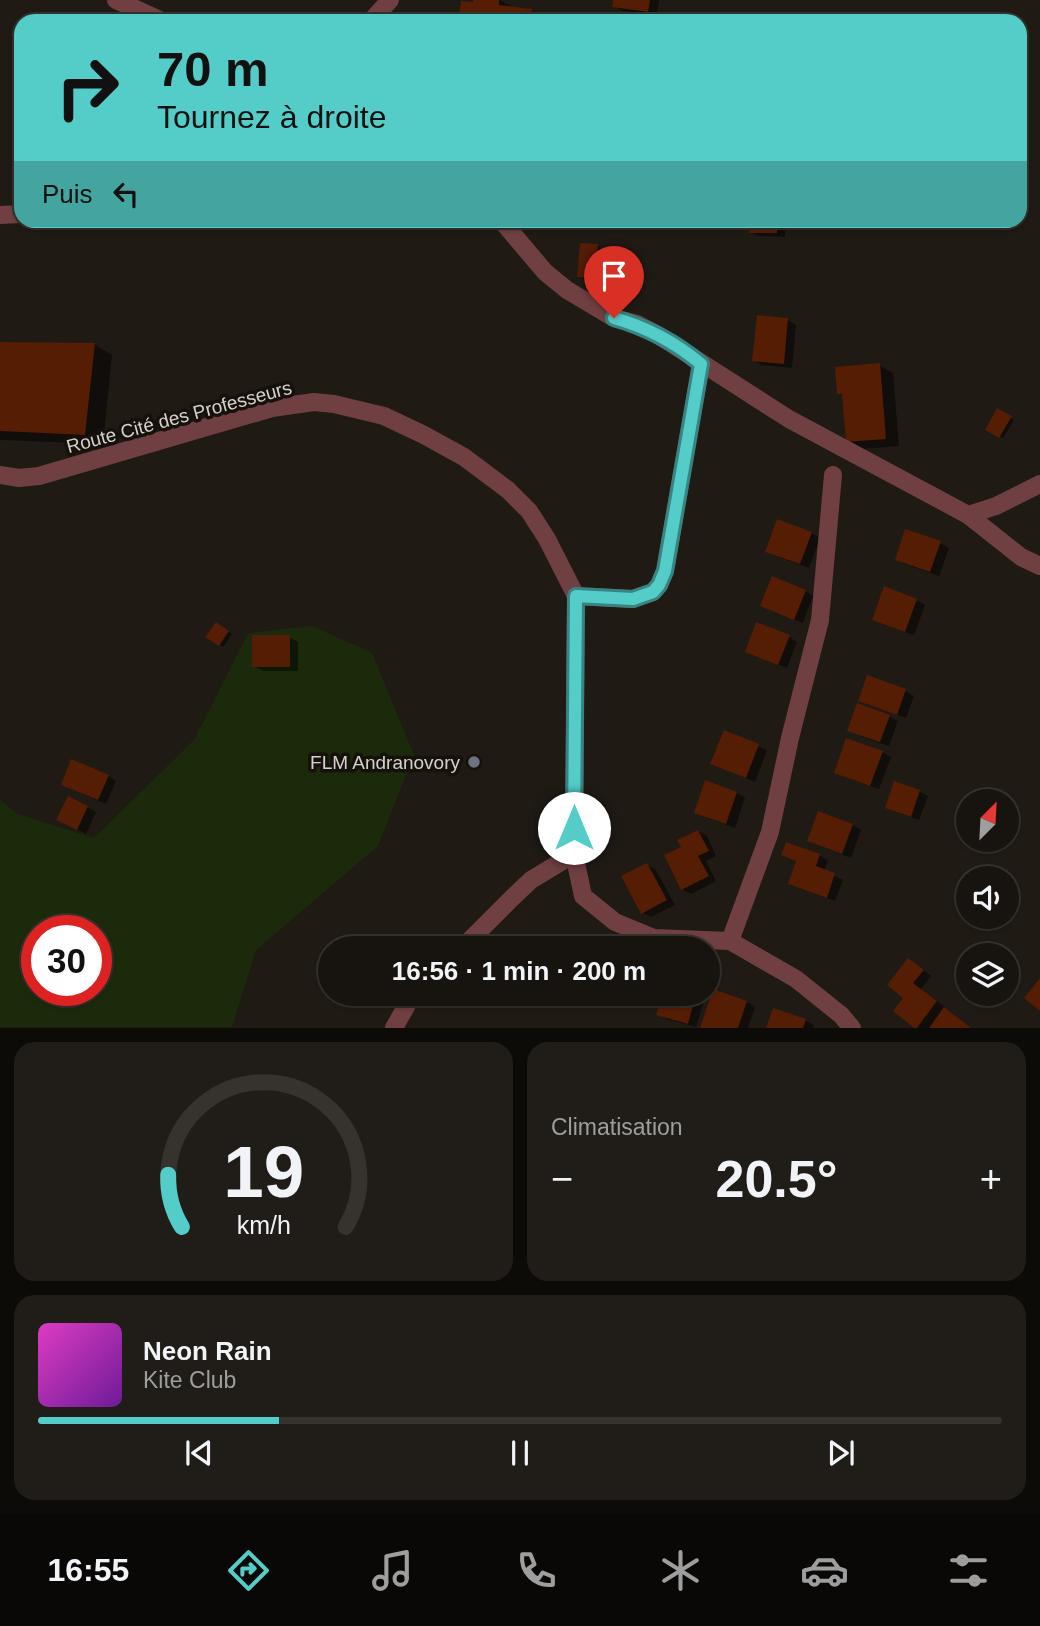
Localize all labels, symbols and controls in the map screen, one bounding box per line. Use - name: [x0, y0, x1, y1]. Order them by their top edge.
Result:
- icon: right: [42, 42, 133, 133]
- text: 70 m: [157, 42, 269, 96]
- text: Tournez à droite: [157, 99, 386, 135]
- icon: left: [107, 175, 145, 213]
- text: Puis: [42, 179, 93, 209]
- pin: [584, 246, 644, 318]
- icon: arrive: [595, 257, 633, 295]
- street label: Route Cité des Professeurs: [64, 377, 294, 457]
- place label: FLM Andranovory: [310, 752, 460, 773]
- marker: FLM Andranovory: [466, 754, 482, 770]
- north arrow: [956, 789, 1018, 852]
- map controls: [956, 789, 1019, 1006]
- position arrow: [537, 791, 611, 865]
- button: sound: [956, 866, 1019, 929]
- speed limit sign: 30: [21, 915, 112, 1006]
- button: layers: [956, 943, 1019, 1006]
- text: 16:56 · 1 min · 200 m: [392, 956, 646, 986]
- text: Climatisation: [551, 1114, 683, 1140]
- text: 19: [223, 1132, 304, 1213]
- text: 20.5°: [715, 1150, 838, 1208]
- text: −: [551, 1158, 573, 1200]
- text: +: [980, 1158, 1002, 1200]
- text: km/h: [236, 1211, 291, 1239]
- text: Neon Rain: [143, 1336, 272, 1366]
- text: Kite Club: [143, 1367, 236, 1393]
- icon: previous: [180, 1434, 218, 1472]
- icon: pause: [501, 1434, 539, 1472]
- icon: next: [822, 1434, 860, 1472]
- icon: directions: [224, 1546, 273, 1595]
- icon: music: [368, 1546, 417, 1595]
- icon: phone: [512, 1546, 561, 1595]
- icon: climate: [656, 1546, 705, 1595]
- icon: car: [800, 1546, 849, 1595]
- icon: filters: [944, 1546, 993, 1595]
- text: 16:55: [47, 1552, 129, 1588]

